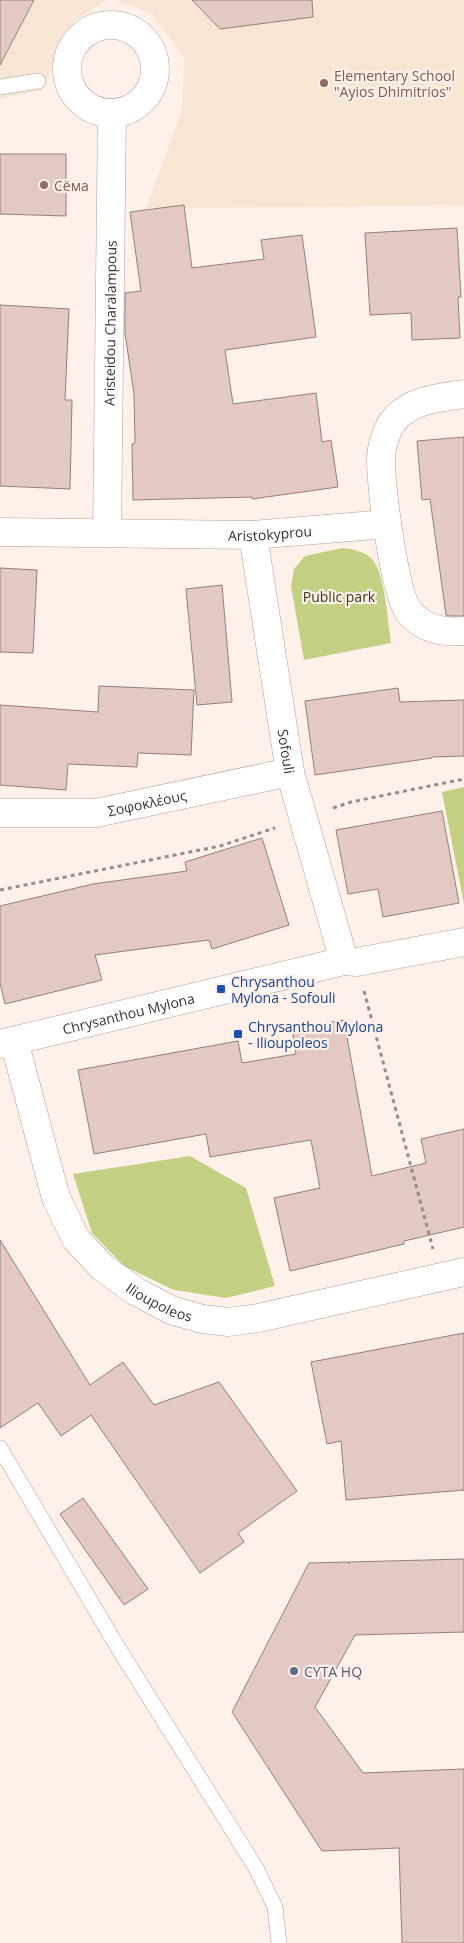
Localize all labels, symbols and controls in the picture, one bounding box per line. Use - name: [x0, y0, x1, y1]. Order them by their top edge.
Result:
- place label: Elementary School "Ayios Dhimitrios": [334, 66, 455, 101]
- marker: Elementary School "Ayios Dhimitrios": [318, 77, 330, 89]
- place label: Сёма: [54, 176, 89, 195]
- marker: Сёма: [38, 179, 50, 191]
- street label: Aristeidou Charalampous: [99, 240, 120, 406]
- street label: Aristokyprou: [228, 521, 313, 545]
- park label: Public park: [303, 587, 376, 606]
- street label: Sofouli: [274, 728, 300, 775]
- street label: Σοφοκλέους: [106, 785, 188, 820]
- place label: Chrysanthou Mylona - Sofouli: [231, 972, 336, 1007]
- marker: Chrysanthou Mylona - Sofouli: [215, 983, 227, 995]
- street label: Chrysanthou Mylona: [60, 988, 196, 1038]
- place label: Chrysanthou Mylona - Ilioupoleos: [248, 1017, 383, 1052]
- marker: Chrysanthou Mylona - Ilioupoleos: [232, 1028, 244, 1040]
- street label: Ilioupoleos: [122, 1278, 195, 1325]
- place label: CYTA HQ: [304, 1662, 362, 1681]
- marker: CYTA HQ: [288, 1665, 300, 1677]

